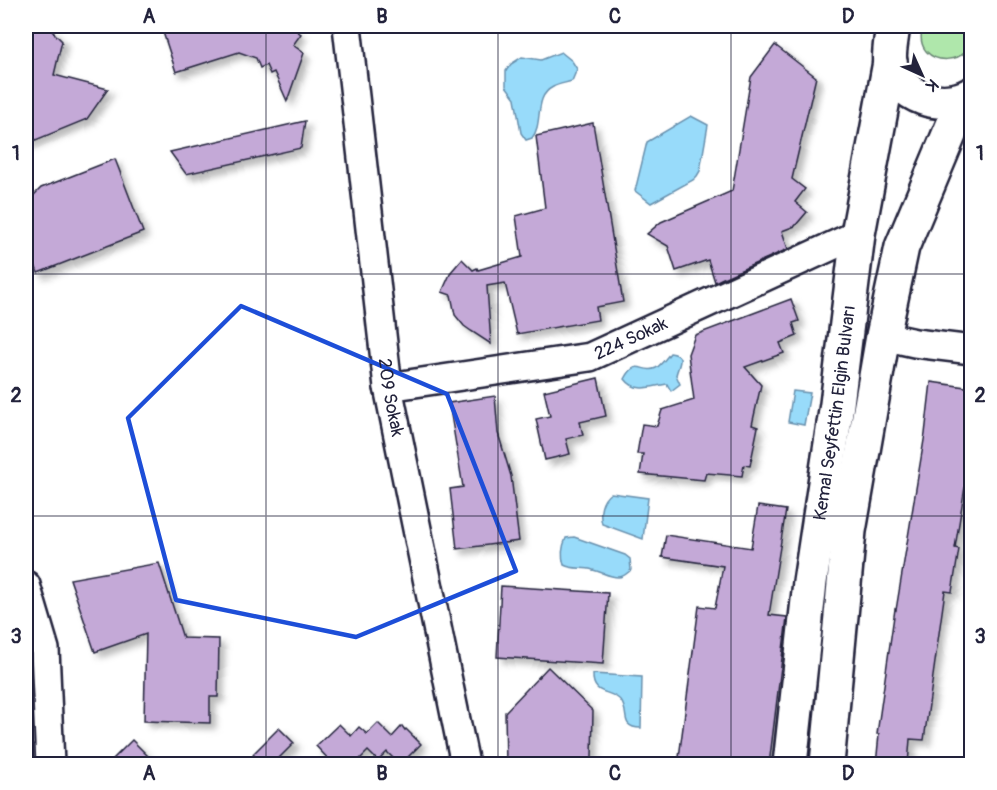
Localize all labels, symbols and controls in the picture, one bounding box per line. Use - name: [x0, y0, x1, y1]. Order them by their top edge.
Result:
- text: A: [143, 4, 156, 29]
- text: B: [376, 4, 388, 29]
- text: C: [609, 4, 621, 29]
- text: D: [842, 4, 855, 29]
- north arrow: [892, 45, 952, 105]
- text: K: [921, 74, 942, 96]
- text: 1: [12, 141, 20, 166]
- text: 1: [976, 141, 984, 166]
- street label: Kemal Seyfettin Elgin Bulvarı: [808, 304, 861, 522]
- street label: 224 Sokak: [591, 312, 672, 366]
- street label: 209 Sokak: [373, 357, 409, 439]
- text: 2: [10, 383, 22, 408]
- text: 2: [974, 383, 986, 408]
- text: 3: [10, 624, 22, 649]
- text: 3: [974, 624, 986, 649]
- text: A: [143, 761, 156, 786]
- text: B: [376, 761, 388, 786]
- text: C: [609, 761, 621, 786]
- text: D: [842, 761, 855, 786]

